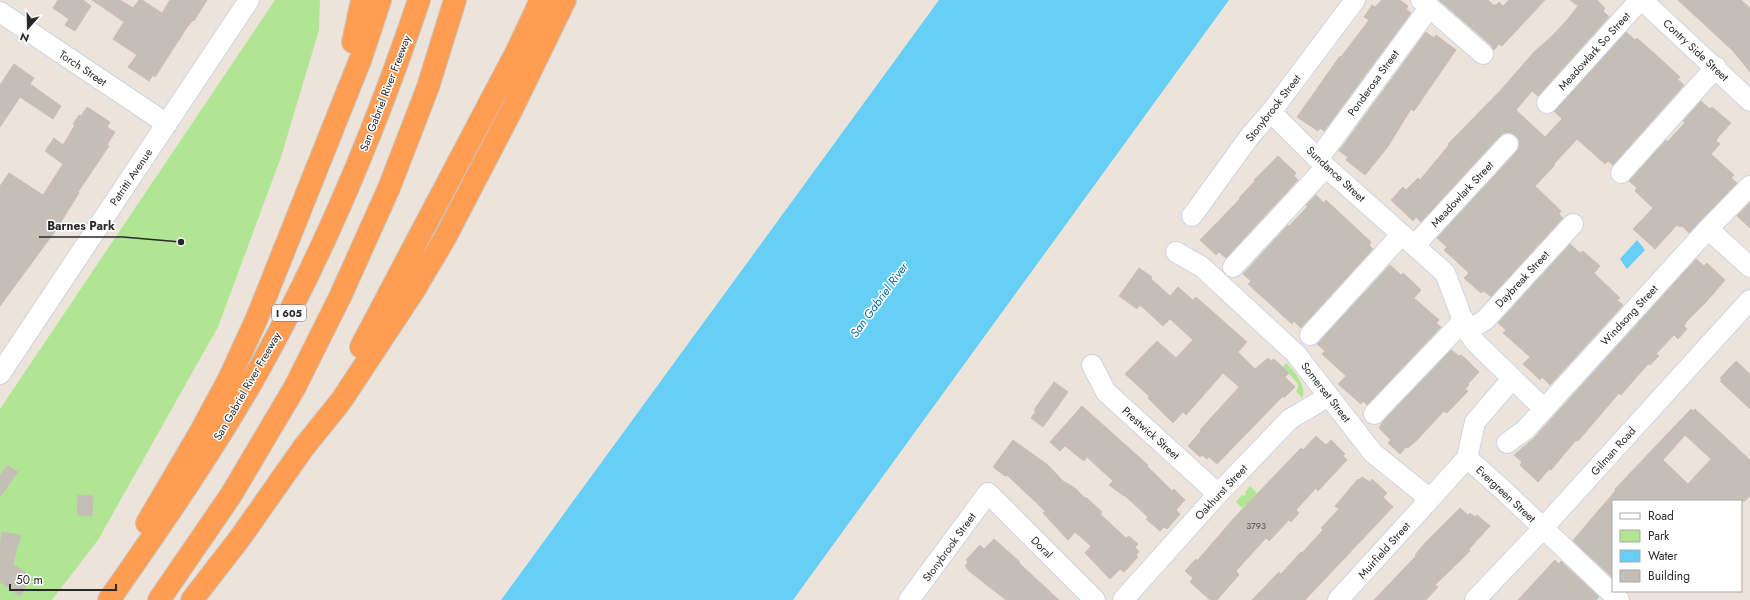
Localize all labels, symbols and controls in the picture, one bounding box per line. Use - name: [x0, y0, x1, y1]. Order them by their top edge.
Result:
- north arrow: [8, 8, 48, 48]
- street label: Meadowlark So Street: [1554, 8, 1634, 94]
- street label: Contry Side Street: [1660, 15, 1733, 85]
- text: N: [18, 28, 31, 46]
- street label: San Gabriel River Freeway: [356, 33, 415, 153]
- street label: Torch Street: [56, 46, 110, 90]
- street label: Ponderosa Street: [1344, 46, 1403, 119]
- street label: Stonybrook Street: [1242, 71, 1305, 145]
- street label: Sundance Street: [1303, 142, 1369, 206]
- street label: Patritti Avenue: [106, 145, 156, 209]
- street label: Meadowlark Street: [1427, 157, 1497, 231]
- callout: Barnes Park: [39, 213, 123, 237]
- text: Barnes Park: [47, 217, 115, 235]
- street label: Daybreak Street: [1491, 247, 1553, 311]
- water label: San Gabriel River: [846, 258, 913, 341]
- street label: Windsong Street: [1597, 281, 1662, 349]
- road number: I 605: [272, 305, 306, 321]
- street label: San Gabriel River Freeway: [209, 329, 285, 443]
- street label: Somerset Street: [1297, 359, 1355, 426]
- street label: Prestwick Street: [1119, 403, 1183, 463]
- street label: Gilman Road: [1587, 423, 1639, 479]
- street label: Oakhurst Street: [1191, 460, 1251, 523]
- street label: Evergreen Street: [1473, 462, 1540, 526]
- legend: [1612, 500, 1742, 592]
- text: Road: [1648, 507, 1674, 525]
- street label: Stonybrook Street: [919, 509, 980, 585]
- street label: Muirfield Street: [1354, 518, 1414, 582]
- house number: 3793: [1246, 519, 1266, 532]
- text: Park: [1648, 527, 1670, 545]
- street label: Doral: [1027, 532, 1057, 562]
- text: Water: [1648, 547, 1679, 565]
- scale bar: [10, 566, 116, 592]
- text: Building: [1648, 567, 1690, 585]
- text: 50 m: [16, 571, 43, 589]

